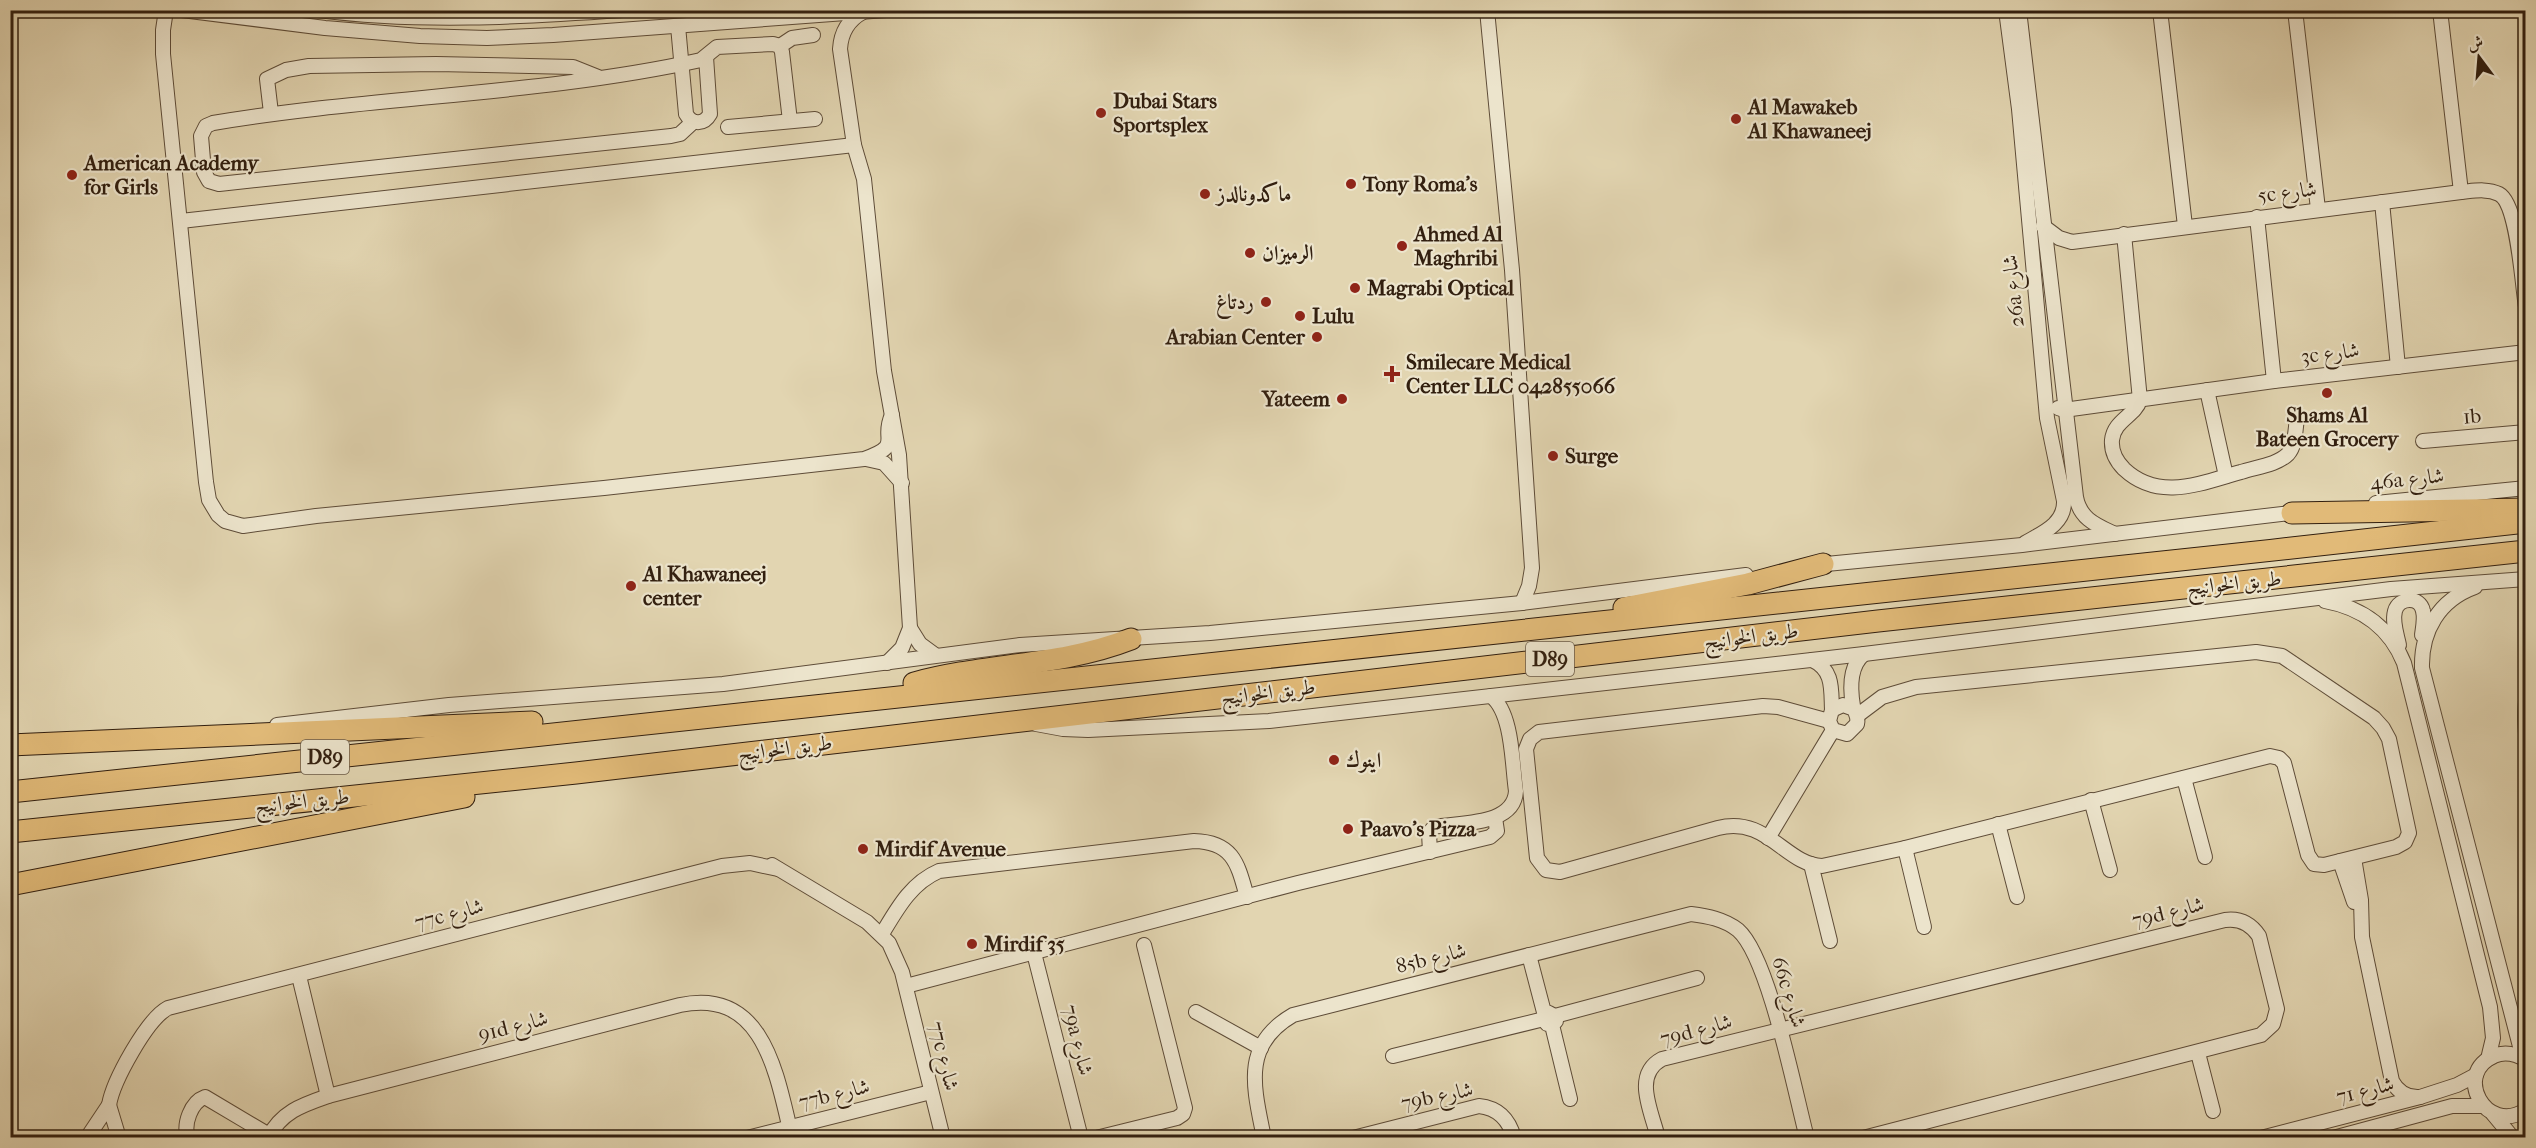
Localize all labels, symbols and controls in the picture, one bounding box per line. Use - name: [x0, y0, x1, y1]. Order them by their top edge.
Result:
- north arrow: [2449, 27, 2509, 87]
- text: ش: [2465, 32, 2485, 54]
- place label: Dubai Stars Sportsplex: [1113, 89, 1217, 137]
- place label: Al Mawakeb Al Khawaneej: [1746, 95, 1872, 143]
- marker: Dubai Stars Sportsplex: [1094, 106, 1108, 120]
- marker: Al Mawakeb Al Khawaneej: [1729, 112, 1743, 126]
- place label: American Academy for Girls: [82, 151, 260, 199]
- marker: American Academy for Girls: [65, 168, 79, 182]
- place label: Tony Roma's: [1362, 172, 1478, 196]
- street label: 5c شارع: [2256, 176, 2319, 213]
- marker: Tony Roma's: [1344, 177, 1358, 191]
- place label: ماكدونالدز: [1215, 181, 1291, 207]
- marker: ماكدونالدز: [1198, 187, 1212, 201]
- place label: Ahmed Al Maghribi: [1412, 222, 1503, 270]
- marker: Ahmed Al Maghribi: [1395, 239, 1409, 253]
- place label: الرميزان: [1262, 241, 1314, 265]
- marker: الرميزان: [1243, 246, 1257, 260]
- street label: 26a شارع: [1997, 253, 2035, 328]
- place label: Magrabi Optical: [1366, 276, 1514, 300]
- marker: Magrabi Optical: [1348, 281, 1362, 295]
- place label: ردتاغ: [1216, 290, 1254, 319]
- marker: ردتاغ: [1259, 295, 1273, 309]
- place label: Lulu: [1312, 304, 1354, 328]
- marker: Lulu: [1293, 309, 1307, 323]
- place label: Arabian Center: [1164, 325, 1306, 349]
- marker: Arabian Center: [1310, 330, 1324, 344]
- street label: 3c شارع: [2299, 338, 2361, 374]
- place label: Smilecare Medical Center LLC 042855066: [1406, 350, 1616, 399]
- marker: Smilecare Medical Center LLC 042855066: [1383, 365, 1401, 383]
- marker: Shams Al Bateen Grocery: [2320, 386, 2334, 400]
- place label: Yateem: [1261, 387, 1331, 411]
- marker: Yateem: [1335, 392, 1349, 406]
- place label: Shams Al Bateen Grocery: [2256, 403, 2400, 451]
- street label: 1b: [2462, 403, 2482, 429]
- place label: Surge: [1565, 444, 1619, 468]
- marker: Surge: [1546, 449, 1560, 463]
- street label: 46a شارع: [2369, 463, 2446, 501]
- place label: Al Khawaneej center: [641, 562, 767, 610]
- street label: طريق الخوانيج: [2185, 566, 2283, 607]
- marker: Al Khawaneej center: [624, 579, 638, 593]
- street label: طريق الخوانيج: [1702, 618, 1801, 661]
- road number: D89: [1526, 642, 1574, 676]
- street label: طريق الخوانيج: [1219, 674, 1318, 717]
- street label: طريق الخوانيج: [736, 730, 835, 773]
- road number: D89: [301, 740, 349, 774]
- place label: اينوك: [1346, 748, 1381, 773]
- marker: اينوك: [1327, 753, 1341, 767]
- street label: طريق الخوانيج: [253, 784, 351, 825]
- place label: Paavo's Pizza: [1360, 817, 1477, 841]
- marker: Paavo's Pizza: [1341, 822, 1355, 836]
- place label: Mirdif Avenue: [874, 837, 1007, 861]
- marker: Mirdif Avenue: [856, 842, 870, 856]
- street label: 79d شارع: [2129, 891, 2208, 938]
- street label: 77c شارع: [412, 893, 488, 941]
- place label: Mirdif 35: [983, 932, 1065, 956]
- marker: Mirdif 35: [965, 937, 979, 951]
- street label: 85b شارع: [1393, 938, 1470, 984]
- street label: 66c شارع: [1761, 954, 1811, 1032]
- street label: 79a شارع: [1052, 1002, 1098, 1079]
- street label: 91d شارع: [476, 1006, 552, 1052]
- street label: 79d شارع: [1657, 1009, 1736, 1057]
- street label: 77c شارع: [918, 1019, 964, 1095]
- street label: شارع 71: [2334, 1071, 2398, 1115]
- street label: 77b شارع: [796, 1074, 873, 1120]
- street label: 79b شارع: [1399, 1077, 1476, 1121]

